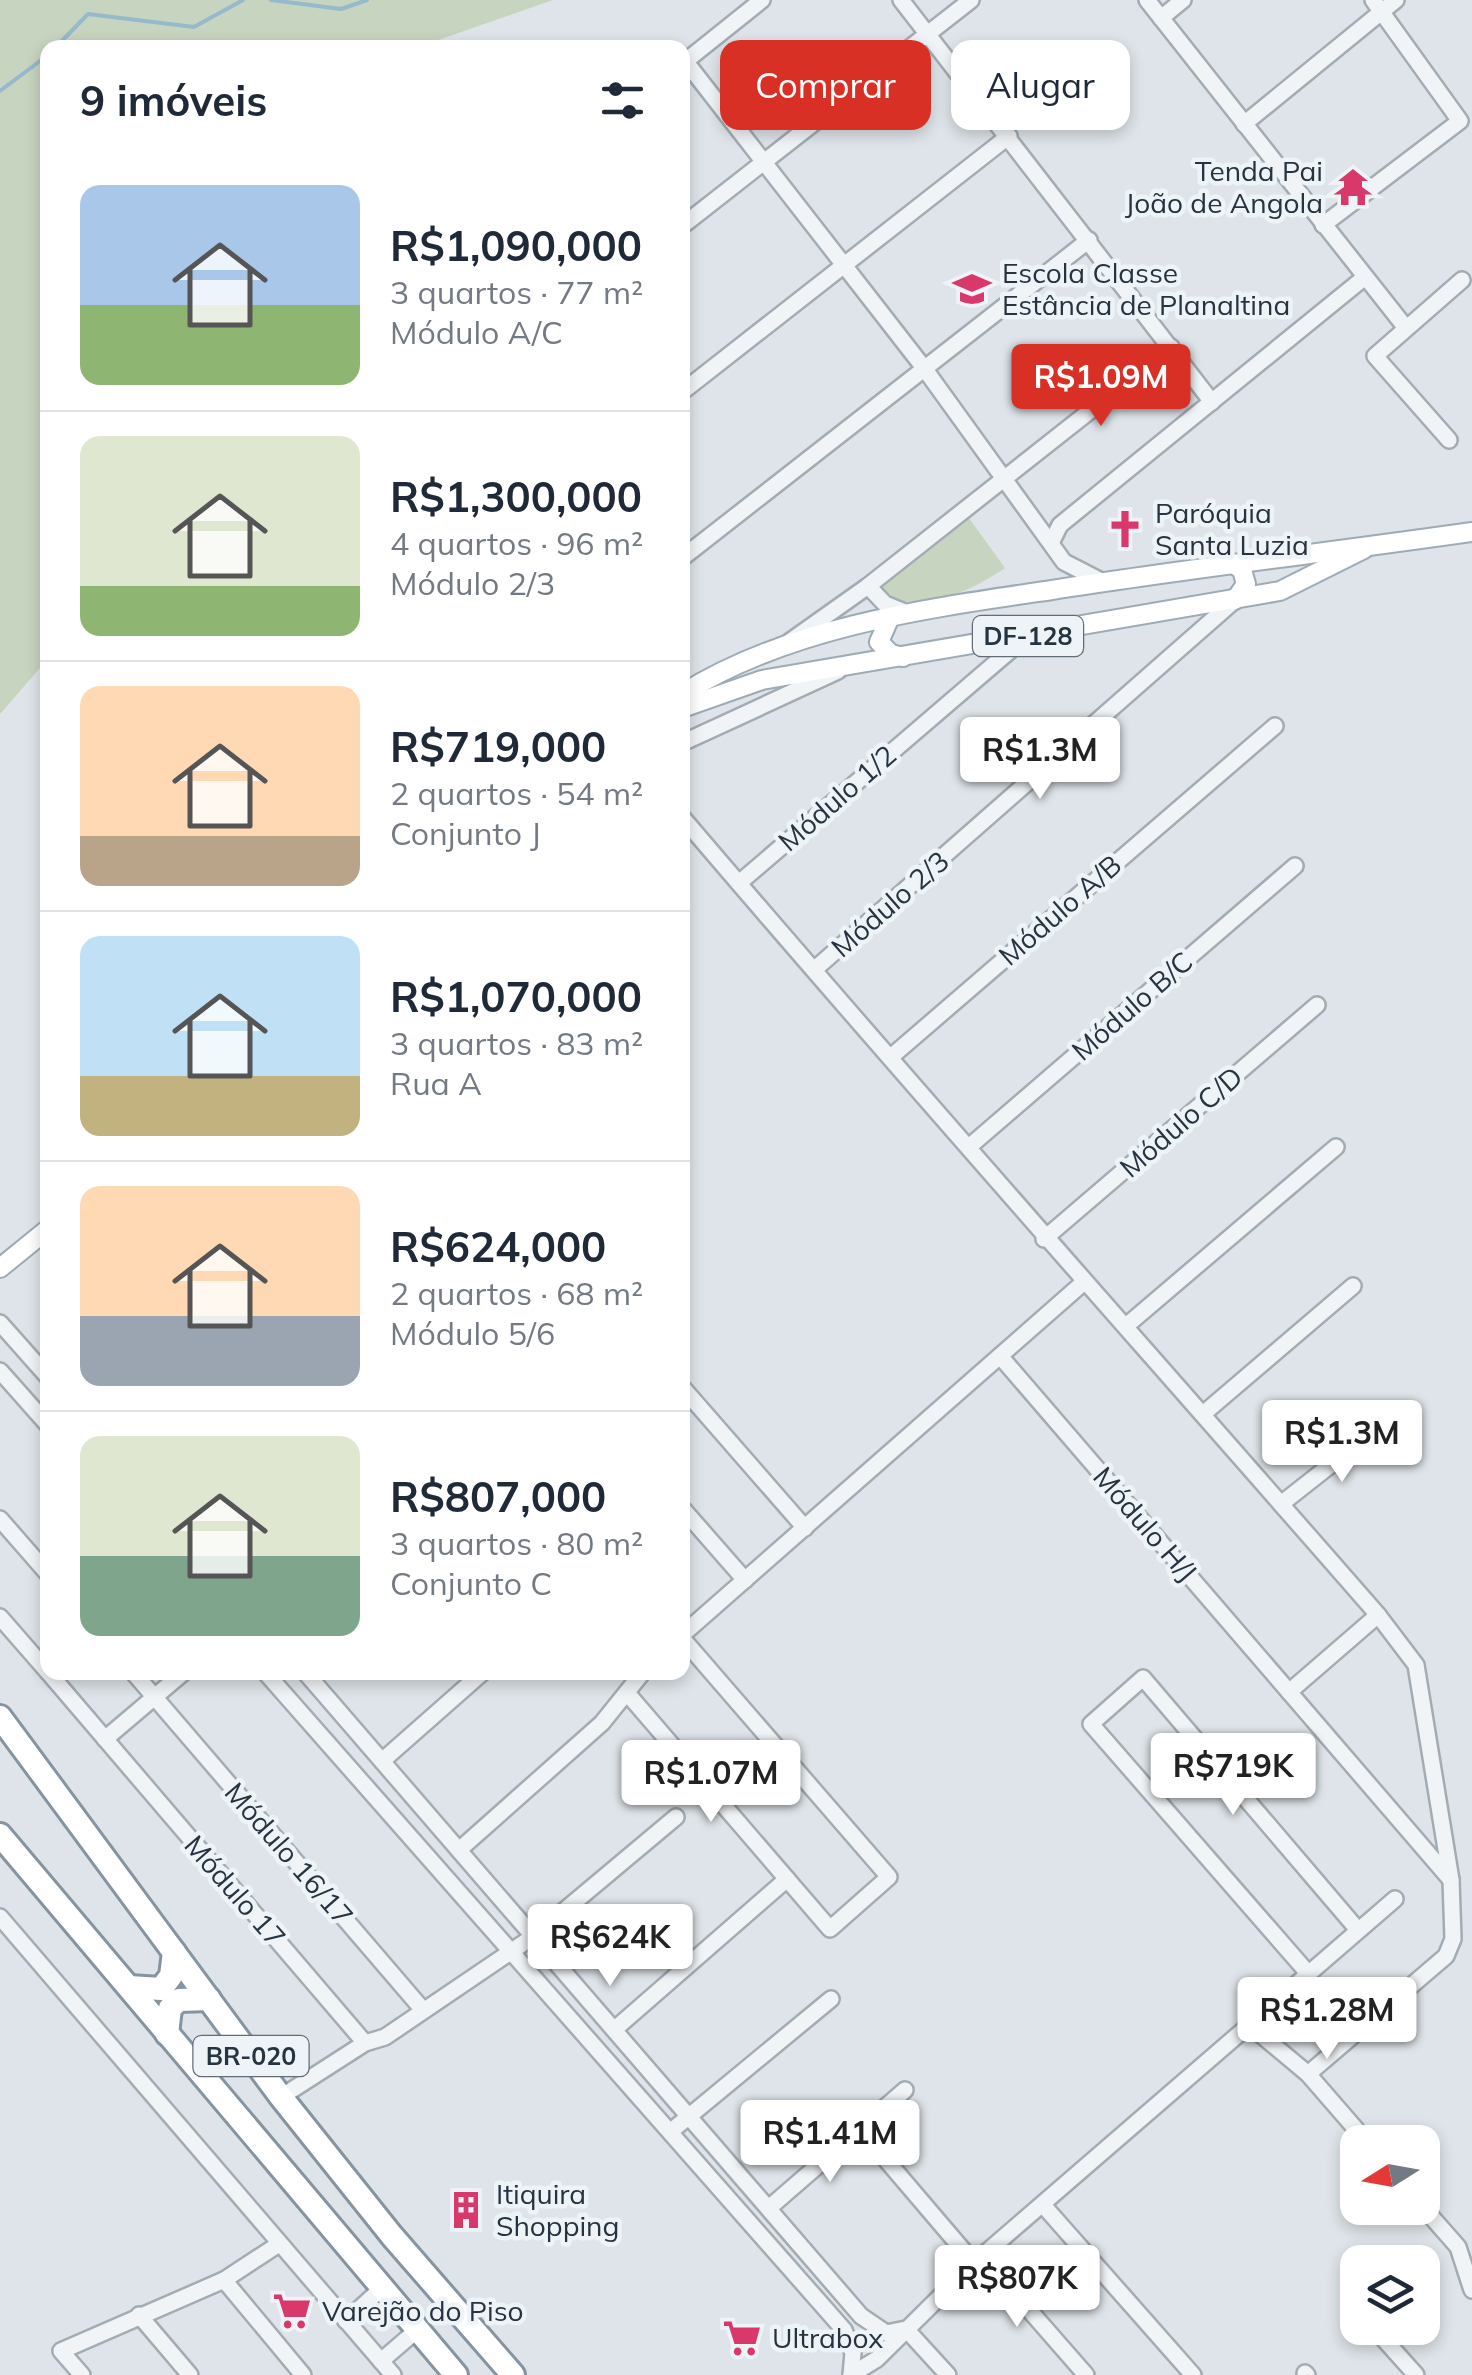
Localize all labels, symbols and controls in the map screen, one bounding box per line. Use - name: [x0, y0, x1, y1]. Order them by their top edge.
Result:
- chip: Comprar: [720, 40, 931, 130]
- chip: Alugar: [951, 40, 1130, 130]
- icon: filters: [595, 73, 650, 128]
- text: 9 imóveis: [80, 74, 267, 127]
- place label: Tenda Pai João de Angola: [1125, 153, 1323, 220]
- temple icon: Tenda Pai João de Angola: [1332, 166, 1374, 208]
- text: R$1,090,000: [390, 219, 642, 272]
- icon: home: [160, 225, 280, 345]
- place label: Escola Classe Estância de Planaltina: [1002, 255, 1290, 322]
- school or university icon: Escola Classe Estância de Planaltina: [951, 268, 993, 310]
- text: 3 quartos · 77 m²: [390, 272, 643, 312]
- text: Módulo A/C: [390, 312, 563, 352]
- pin: R$1.09M: [1009, 344, 1193, 429]
- text: R$1.09M: [1033, 356, 1169, 396]
- text: R$1,300,000: [390, 470, 642, 523]
- icon: home: [160, 476, 280, 596]
- place label: Paróquia Santa Luzia: [1155, 495, 1309, 562]
- church icon: Paróquia Santa Luzia: [1104, 508, 1146, 550]
- text: 4 quartos · 96 m²: [390, 523, 643, 563]
- text: Módulo 2/3: [390, 563, 555, 603]
- road number: DF-128: [973, 616, 1083, 656]
- pin: R$1.3M: [959, 717, 1121, 802]
- text: R$719,000: [390, 720, 606, 773]
- icon: home: [160, 726, 280, 846]
- text: R$1.3M: [982, 729, 1098, 769]
- street label: Módulo 1/2: [771, 737, 903, 858]
- text: 2 quartos · 54 m²: [390, 773, 643, 813]
- text: Conjunto J: [390, 813, 541, 853]
- street label: Módulo 2/3: [824, 843, 956, 964]
- street label: Módulo A/B: [991, 847, 1128, 972]
- street label: Módulo B/C: [1064, 944, 1199, 1068]
- text: R$1,070,000: [390, 970, 642, 1023]
- icon: home: [160, 976, 280, 1096]
- text: 3 quartos · 83 m²: [390, 1023, 643, 1063]
- street label: Módulo C/D: [1112, 1059, 1249, 1185]
- text: Rua A: [390, 1063, 482, 1103]
- text: R$624,000: [390, 1220, 606, 1273]
- icon: home: [160, 1226, 280, 1346]
- text: 2 quartos · 68 m²: [390, 1273, 643, 1313]
- text: Módulo 5/6: [390, 1313, 555, 1353]
- pin: R$1.3M: [1261, 1400, 1423, 1485]
- text: R$1.3M: [1284, 1412, 1400, 1452]
- street label: Módulo H/J: [1086, 1459, 1205, 1588]
- text: R$807,000: [390, 1470, 606, 1523]
- icon: home: [160, 1476, 280, 1596]
- text: 3 quartos · 80 m²: [390, 1523, 643, 1563]
- text: Conjunto C: [390, 1563, 552, 1603]
- pin: R$719K: [1152, 1733, 1314, 1818]
- pin: R$1.07M: [619, 1740, 803, 1825]
- text: R$719K: [1173, 1745, 1293, 1785]
- text: R$1.07M: [643, 1752, 779, 1792]
- street label: Módulo 16/17: [218, 1775, 361, 1932]
- street label: Módulo 17: [177, 1828, 293, 1954]
- pin: R$624K: [529, 1904, 691, 1989]
- text: R$624K: [550, 1916, 670, 1956]
- pin: R$1.28M: [1235, 1977, 1419, 2062]
- text: R$1.28M: [1259, 1989, 1395, 2029]
- road number: BR-020: [194, 2036, 308, 2076]
- pin: R$1.41M: [738, 2100, 922, 2185]
- text: R$1.41M: [762, 2112, 898, 2152]
- north arrow: [1340, 2125, 1440, 2225]
- map controls: [1340, 2125, 1440, 2345]
- place label: Itiquira Shopping: [496, 2176, 619, 2243]
- building icon: Itiquira Shopping: [445, 2189, 487, 2231]
- pin: R$807K: [936, 2245, 1098, 2330]
- button: layers: [1340, 2245, 1440, 2345]
- text: R$807K: [957, 2257, 1077, 2297]
- supermarket icon: Varejão do Piso: [271, 2290, 313, 2332]
- place label: Varejão do Piso: [322, 2293, 524, 2328]
- supermarket icon: Ultrabox: [721, 2317, 763, 2359]
- place label: Ultrabox: [772, 2320, 883, 2355]

